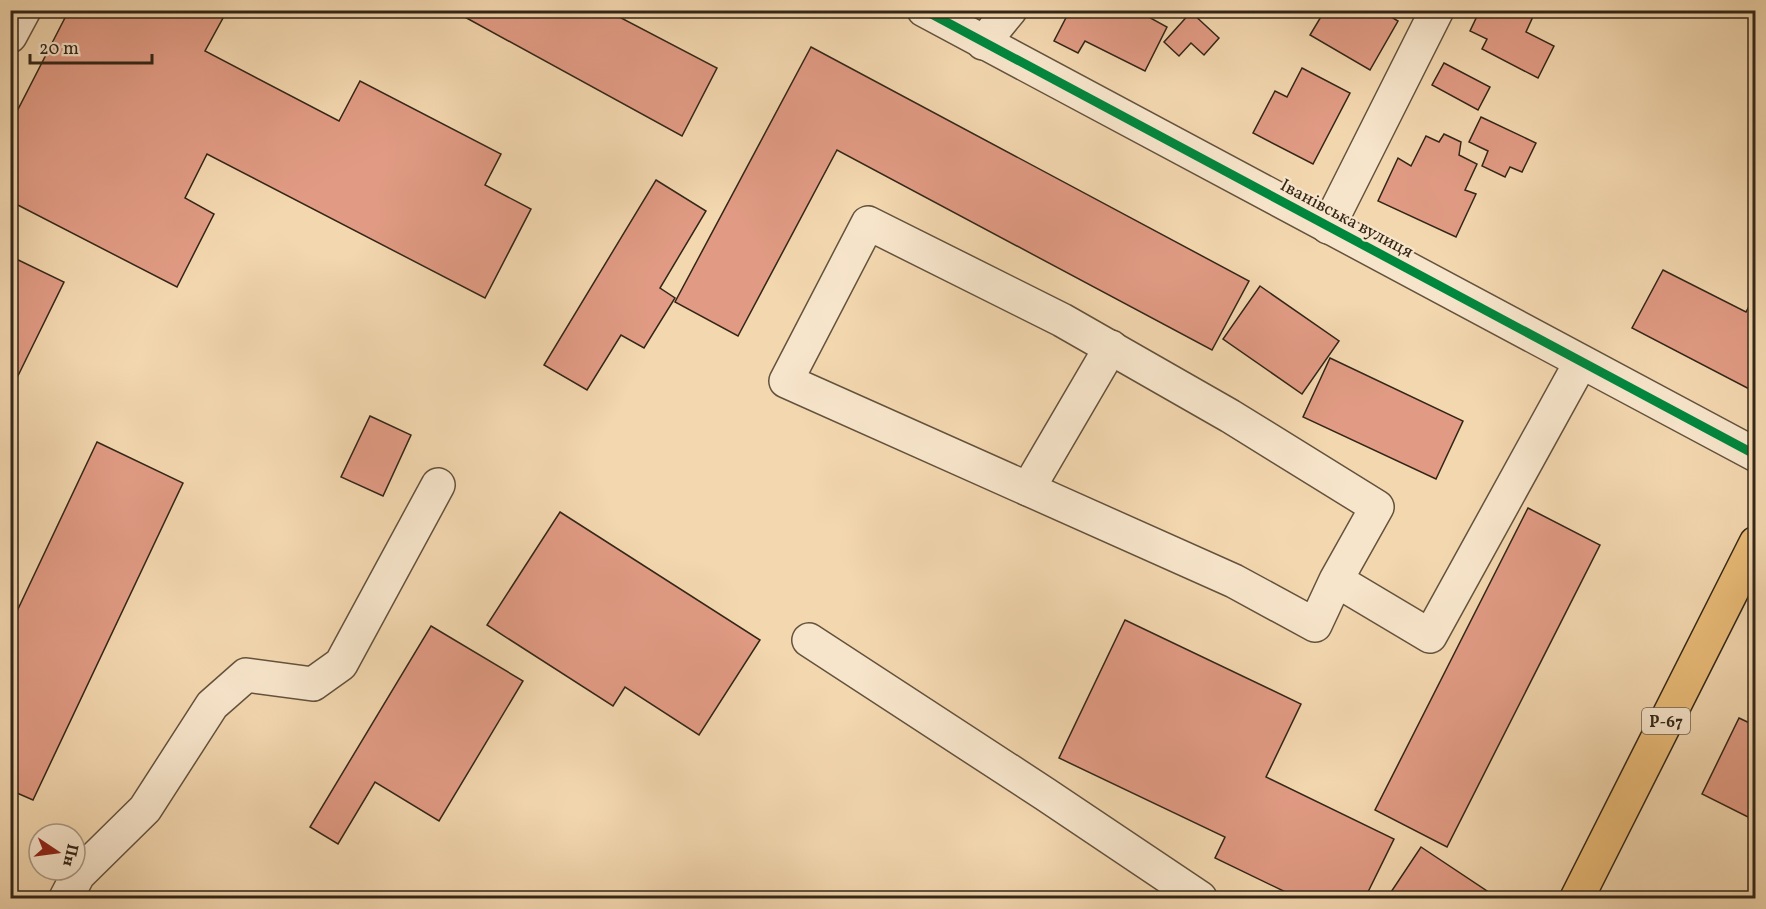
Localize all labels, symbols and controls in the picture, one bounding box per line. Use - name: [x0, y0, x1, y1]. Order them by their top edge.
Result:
- scale bar: [30, 27, 152, 65]
- text: 20 m: [39, 37, 79, 62]
- street label: Іванівська вулиця: [1275, 174, 1417, 265]
- road number: Р-67: [1642, 708, 1690, 734]
- north arrow: [27, 822, 87, 882]
- text: Пн: [56, 841, 83, 868]

